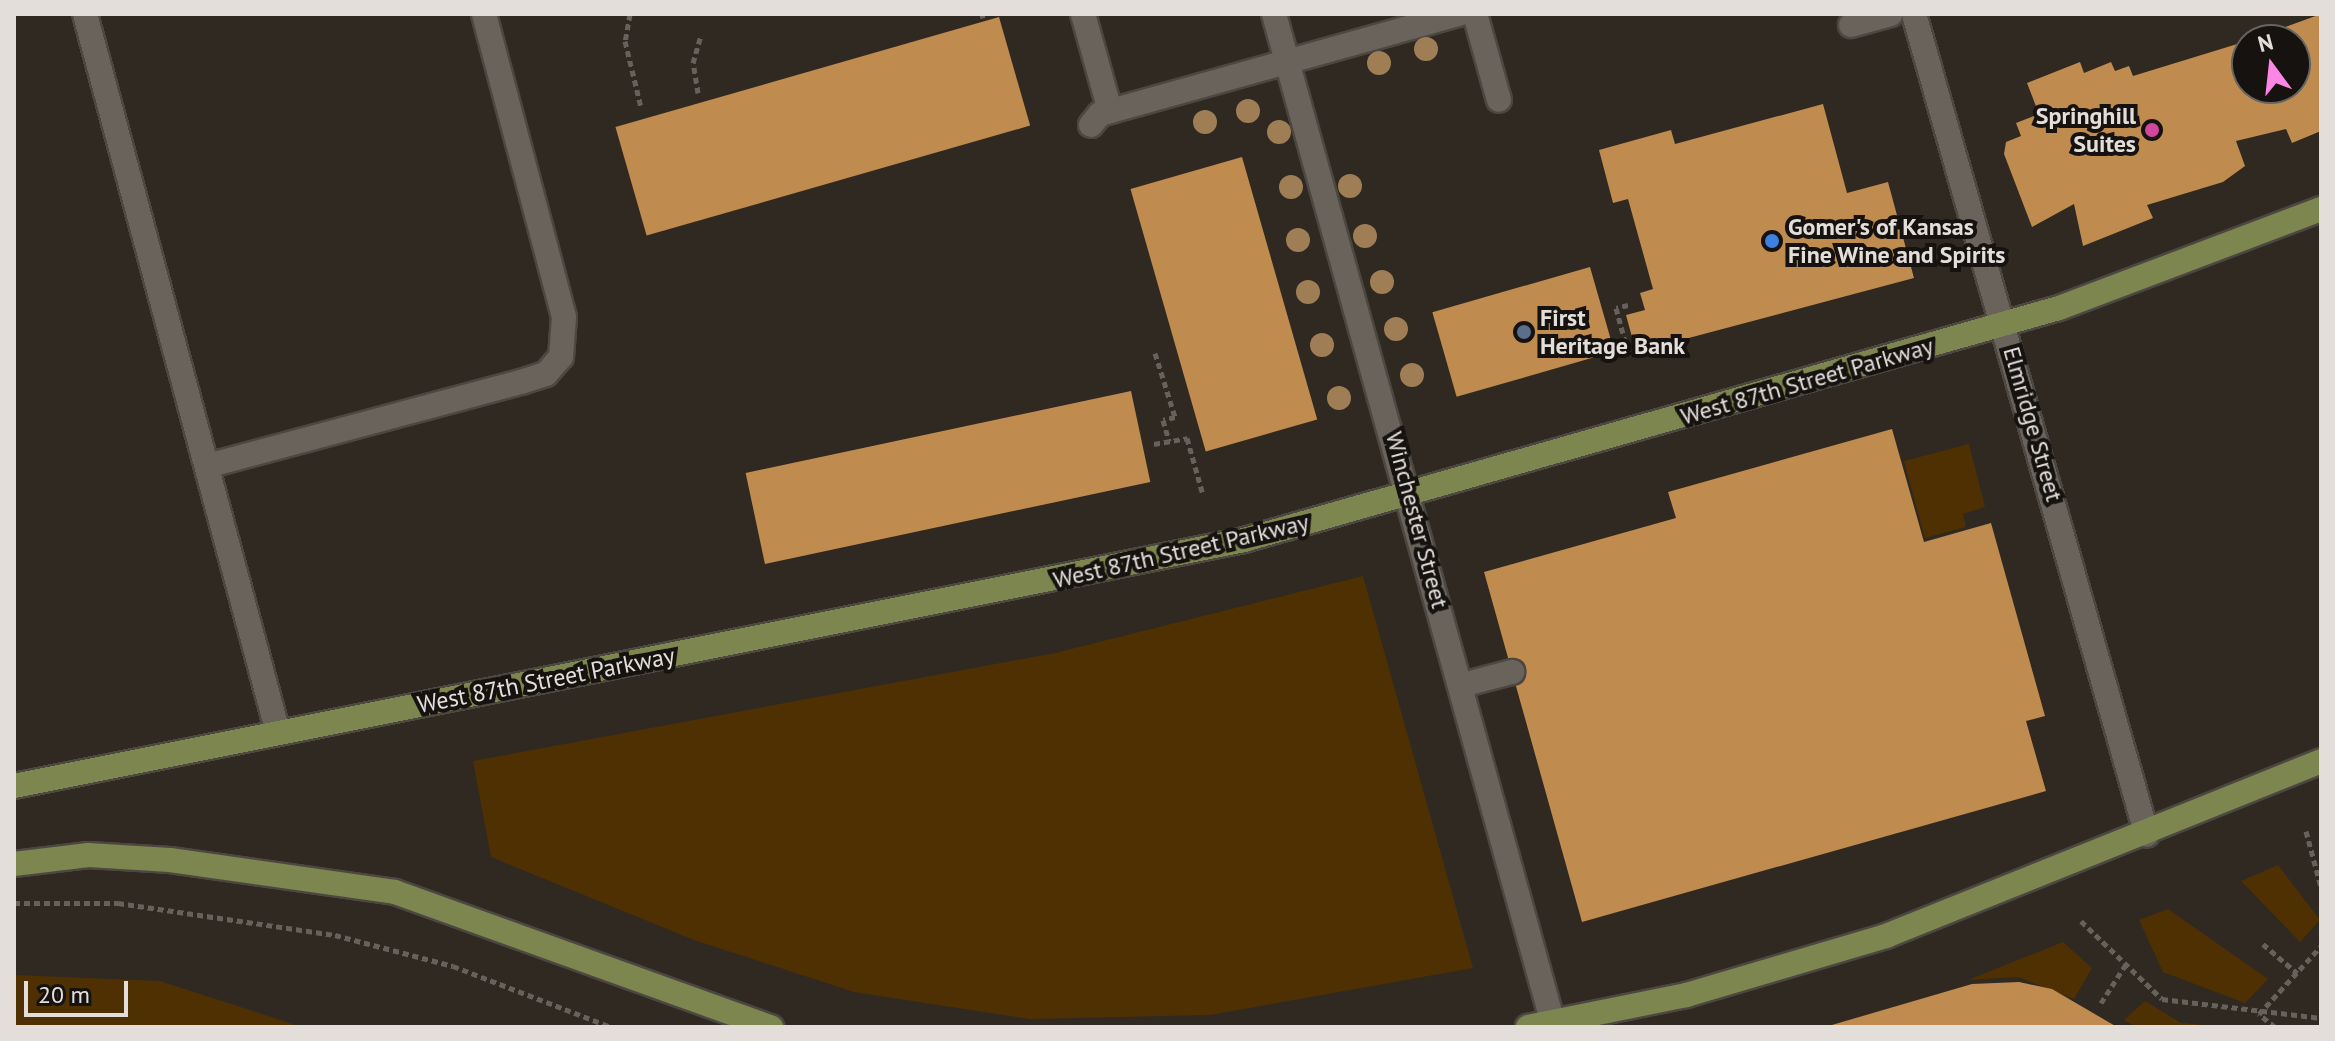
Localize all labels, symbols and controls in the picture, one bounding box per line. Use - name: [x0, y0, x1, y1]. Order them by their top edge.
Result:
- north arrow: [2231, 24, 2311, 104]
- text: N: [2255, 27, 2276, 58]
- place label: Springhill Suites: [2036, 102, 2136, 158]
- marker: Springhill Suites: [2143, 121, 2161, 139]
- place label: Gomer's of Kansas Fine Wine and Spirits: [1788, 213, 2006, 269]
- marker: Gomer's of Kansas Fine Wine and Spirits: [1763, 232, 1781, 250]
- place label: First Heritage Bank: [1540, 304, 1685, 360]
- marker: First Heritage Bank: [1515, 323, 1533, 341]
- street label: West 87th Street Parkway: [1677, 331, 1937, 431]
- street label: Elmridge Street: [1997, 343, 2069, 505]
- street label: Winchester Street: [1380, 429, 1454, 611]
- street label: West 87th Street Parkway: [1050, 508, 1312, 594]
- street label: West 87th Street Parkway: [415, 641, 677, 719]
- scale bar: [28, 965, 132, 1015]
- text: 20 m: [38, 979, 90, 1010]

